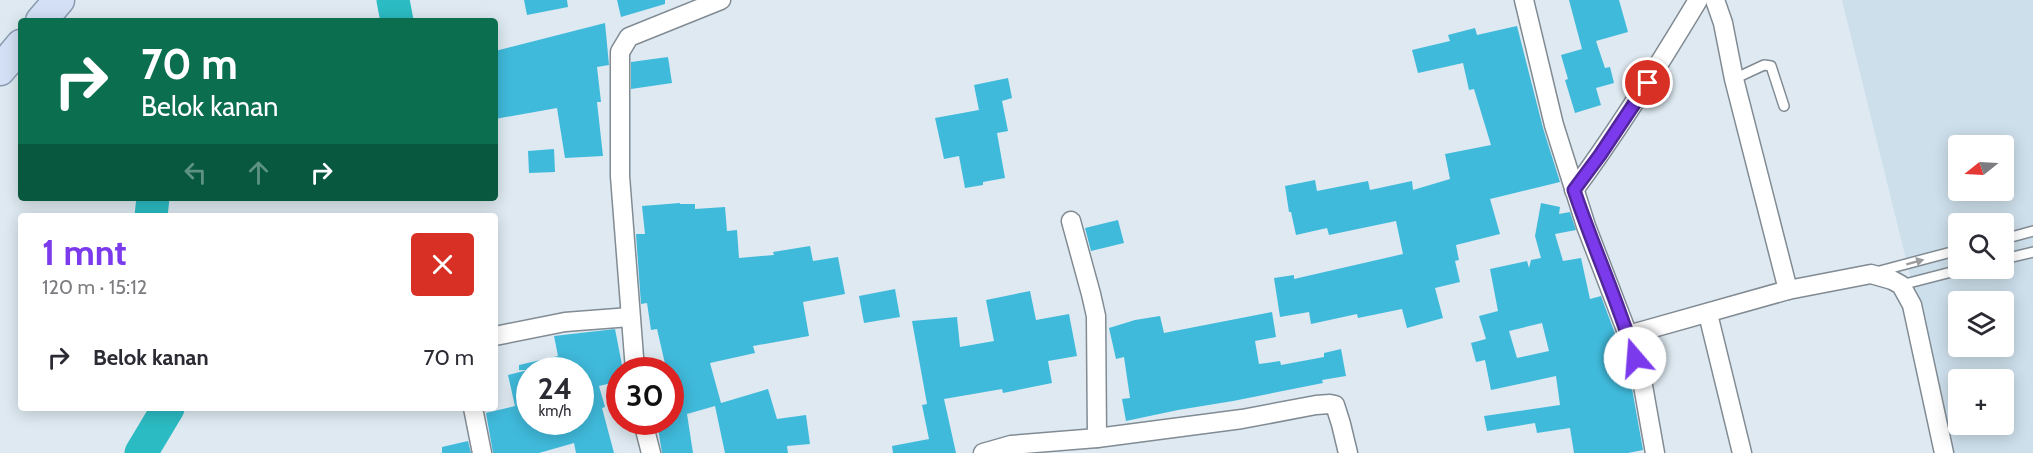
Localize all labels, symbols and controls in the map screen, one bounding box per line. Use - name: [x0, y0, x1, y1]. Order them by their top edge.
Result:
- text: 70 m: [141, 38, 238, 90]
- icon: right: [42, 42, 120, 120]
- pin: [1622, 57, 1673, 108]
- icon: arrive: [1631, 66, 1664, 99]
- text: Belok kanan: [141, 90, 278, 123]
- north arrow: [1948, 135, 2014, 201]
- map controls: [1948, 135, 2014, 435]
- icon: left: [179, 156, 212, 189]
- icon: ahead: [242, 156, 275, 189]
- icon: right: [305, 156, 338, 189]
- button: search: [1948, 213, 2014, 279]
- text: 1 mnt: [42, 230, 127, 274]
- button: close: [411, 233, 474, 296]
- one-way arrow: [1906, 257, 1924, 266]
- text: 120 m · 15:12: [42, 275, 147, 299]
- button: layers: [1948, 291, 2014, 357]
- position arrow: [1603, 326, 1667, 390]
- icon: right: [42, 341, 75, 374]
- text: Belok kanan: [93, 344, 209, 371]
- text: 70 m: [424, 344, 474, 371]
- speed limit sign: 30: [606, 357, 684, 435]
- button: +: [1948, 369, 2014, 435]
- text: 24: [538, 370, 572, 407]
- text: km/h: [539, 402, 571, 420]

